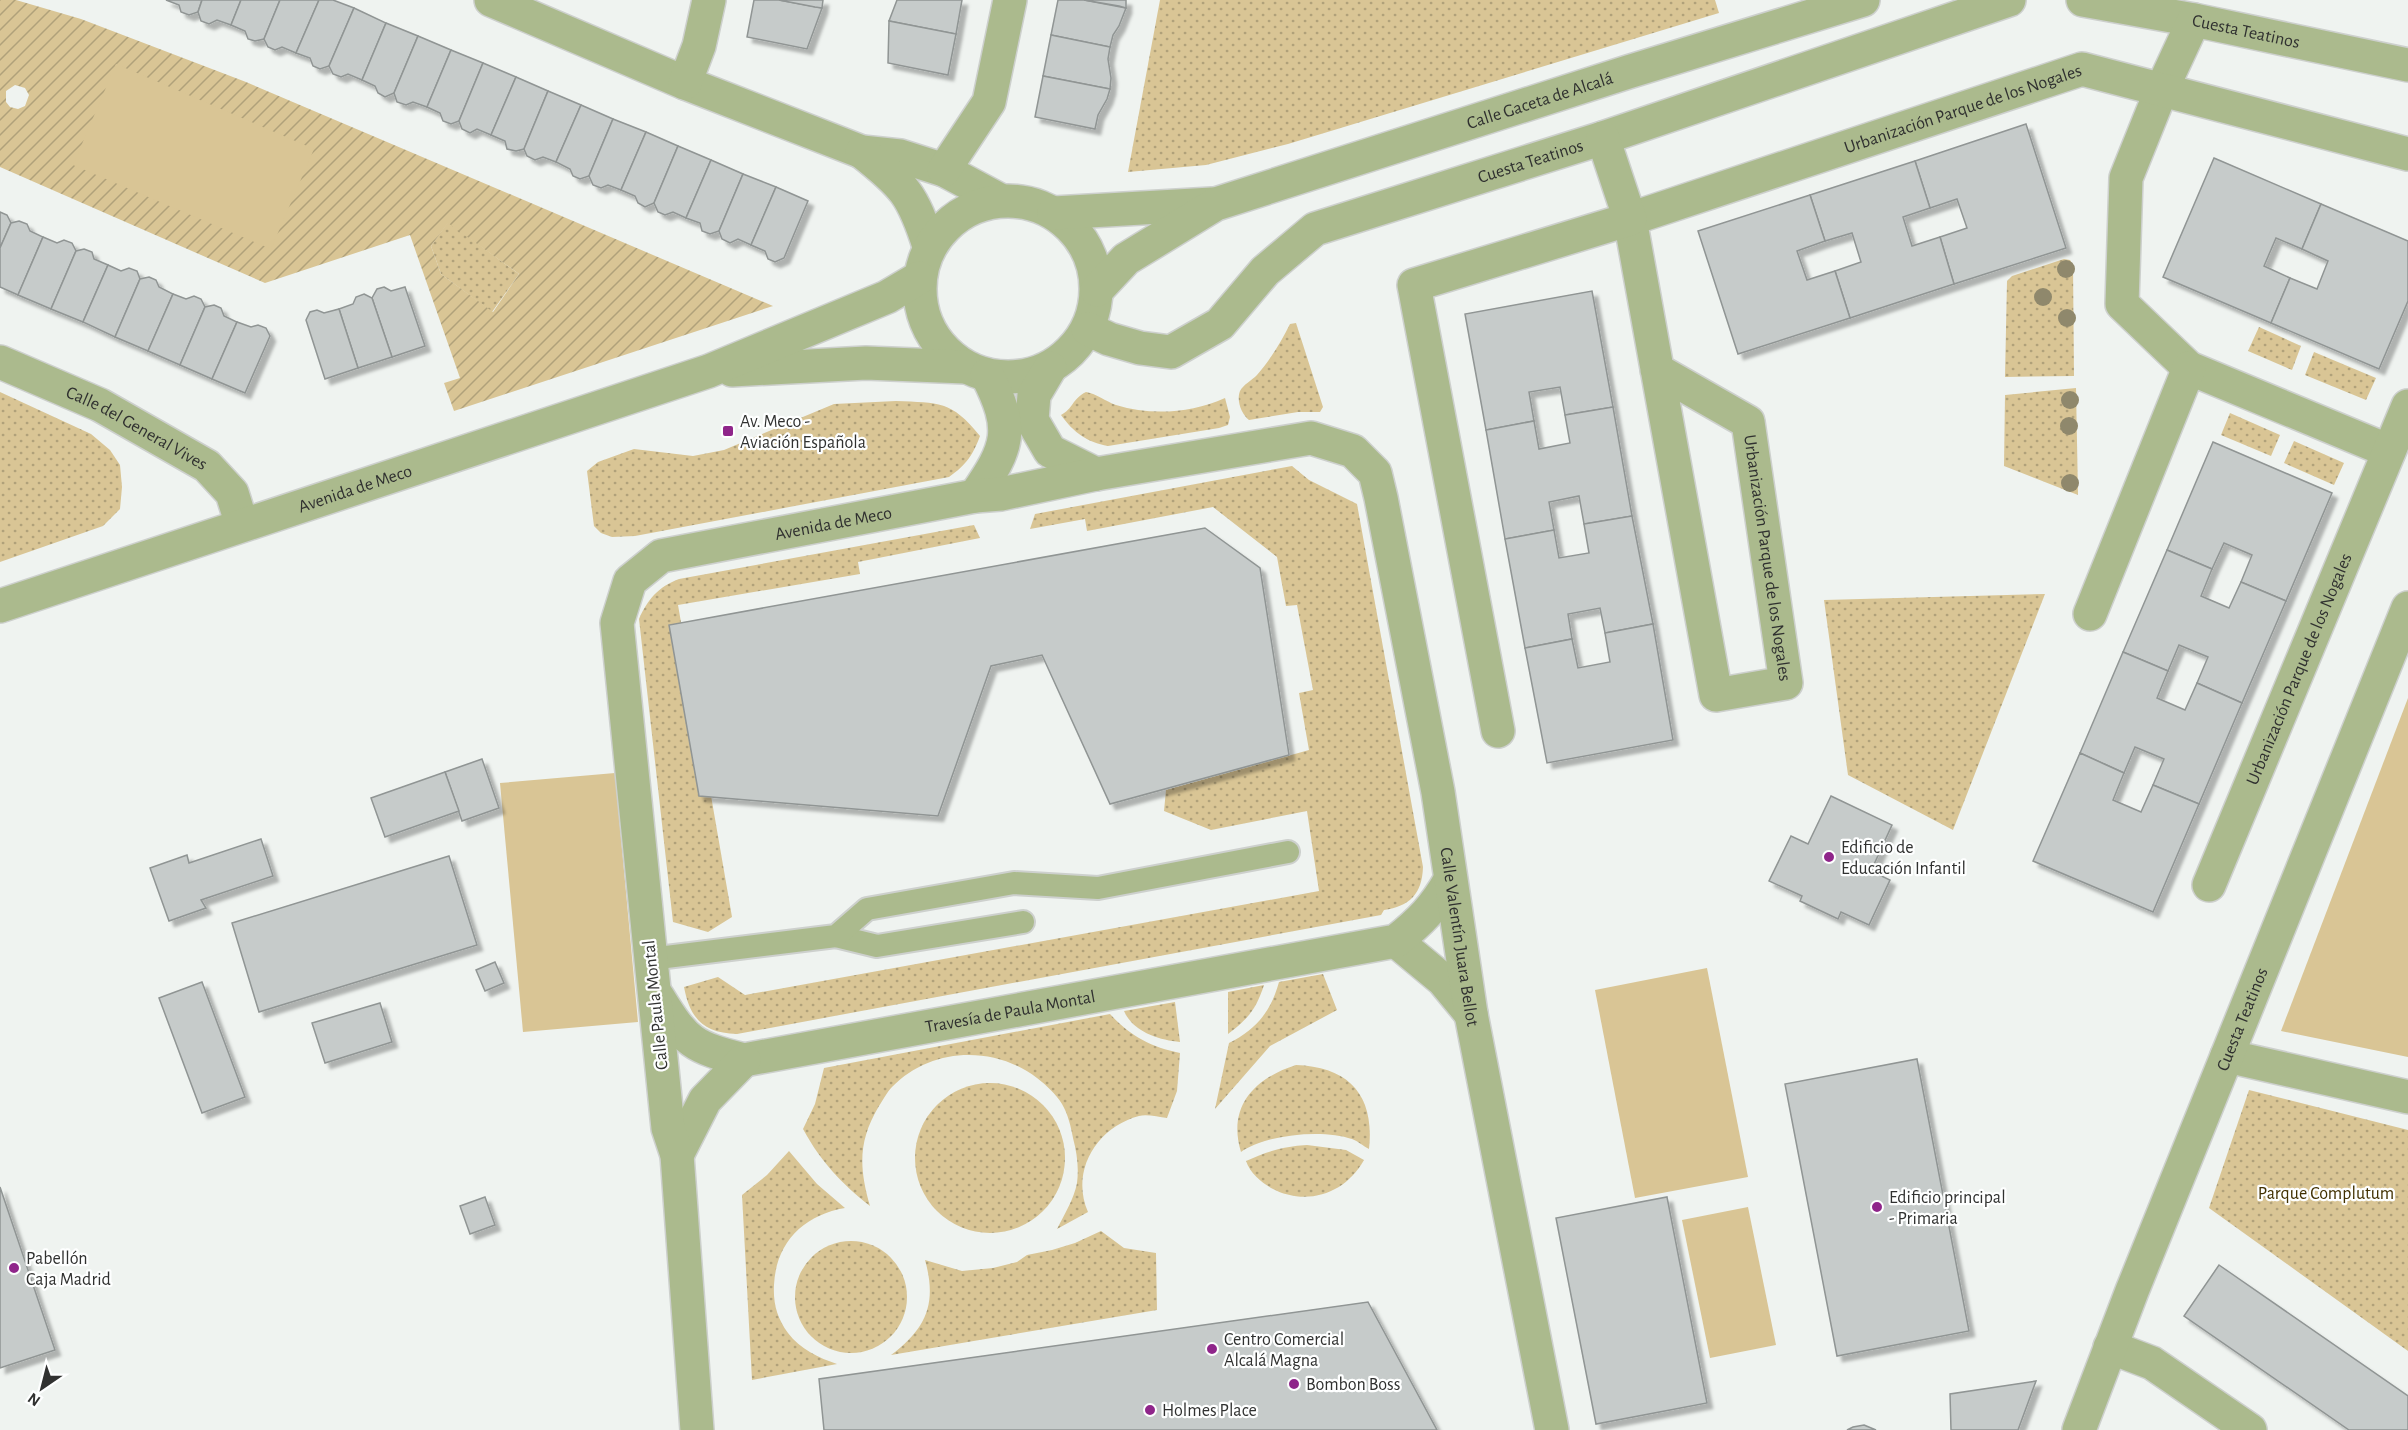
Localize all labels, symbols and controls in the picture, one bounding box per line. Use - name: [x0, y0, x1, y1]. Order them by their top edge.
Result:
- street label: Cuesta Teatinos: [2190, 12, 2301, 52]
- street label: Urbanización Parque de los Nogales: [1842, 62, 2084, 157]
- street label: Calle Gaceta de Alcalá: [1465, 69, 1616, 133]
- street label: Cuesta Teatinos: [1476, 137, 1586, 187]
- street label: Calle del General Vives: [63, 384, 210, 474]
- place label: Av. Meco - Aviación Española: [740, 413, 866, 452]
- marker: Av. Meco - Aviación Española: [721, 424, 735, 438]
- street label: Urbanización Parque de los Nogales: [1740, 433, 1794, 682]
- street label: Avenida de Meco: [296, 462, 415, 516]
- street label: Avenida de Meco: [774, 504, 894, 544]
- street label: Urbanización Parque de los Nogales: [2244, 551, 2356, 788]
- place label: Edificio de Educación Infantil: [1841, 839, 1966, 878]
- street label: Calle Valentín Juara Bellot: [1436, 846, 1481, 1028]
- marker: Edificio de Educación Infantil: [1822, 850, 1836, 864]
- street label: Calle Paula Montal: [640, 939, 672, 1071]
- street label: Cuesta Teatinos: [2214, 965, 2272, 1074]
- street label: Travesía de Paula Montal: [924, 988, 1097, 1037]
- park label: Parque Complutum: [2258, 1185, 2394, 1203]
- place label: Edificio principal - Primaria: [1889, 1189, 2006, 1228]
- marker: Edificio principal - Primaria: [1870, 1200, 1884, 1214]
- place label: Pabellón Caja Madrid: [26, 1250, 111, 1289]
- marker: Pabellón Caja Madrid: [7, 1261, 21, 1275]
- place label: Centro Comercial Alcalá Magna: [1224, 1331, 1344, 1370]
- marker: Centro Comercial Alcalá Magna: [1205, 1342, 1219, 1356]
- north arrow: [12, 1358, 72, 1418]
- place label: Bombon Boss: [1306, 1376, 1400, 1394]
- marker: Bombon Boss: [1287, 1377, 1301, 1391]
- text: N: [25, 1390, 43, 1409]
- place label: Holmes Place: [1162, 1402, 1257, 1420]
- marker: Holmes Place: [1143, 1403, 1157, 1417]

